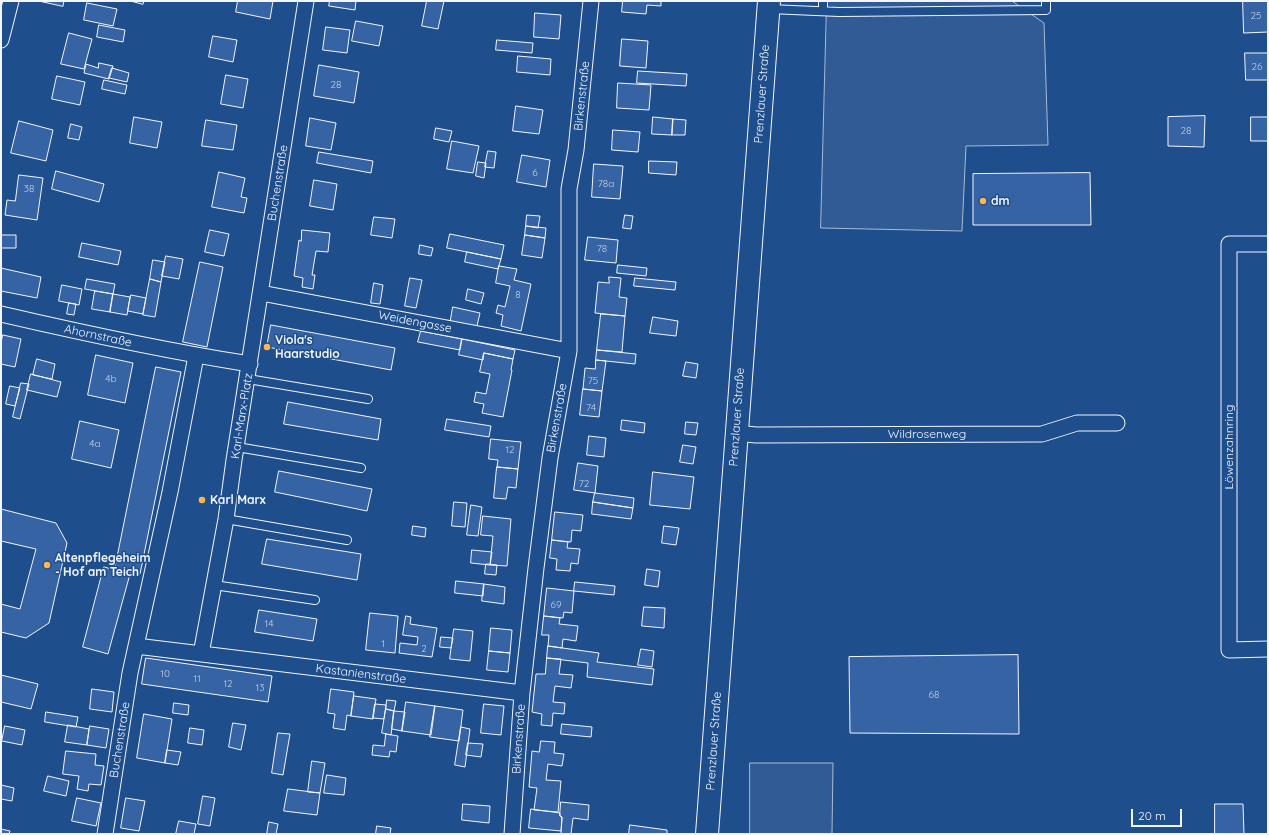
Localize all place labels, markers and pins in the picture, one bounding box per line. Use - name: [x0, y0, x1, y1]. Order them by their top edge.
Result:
- place label: dm: [991, 194, 1010, 208]
- marker: dm: [978, 196, 988, 206]
- place label: Viola's Haarstudio: [275, 333, 340, 361]
- marker: Viola's Haarstudio: [262, 342, 272, 352]
- place label: Karl Marx: [210, 493, 266, 507]
- marker: Karl Marx: [197, 495, 207, 505]
- place label: Altenpflegeheim - Hof am Teich: [55, 551, 150, 579]
- marker: Altenpflegeheim - Hof am Teich: [42, 560, 52, 570]

